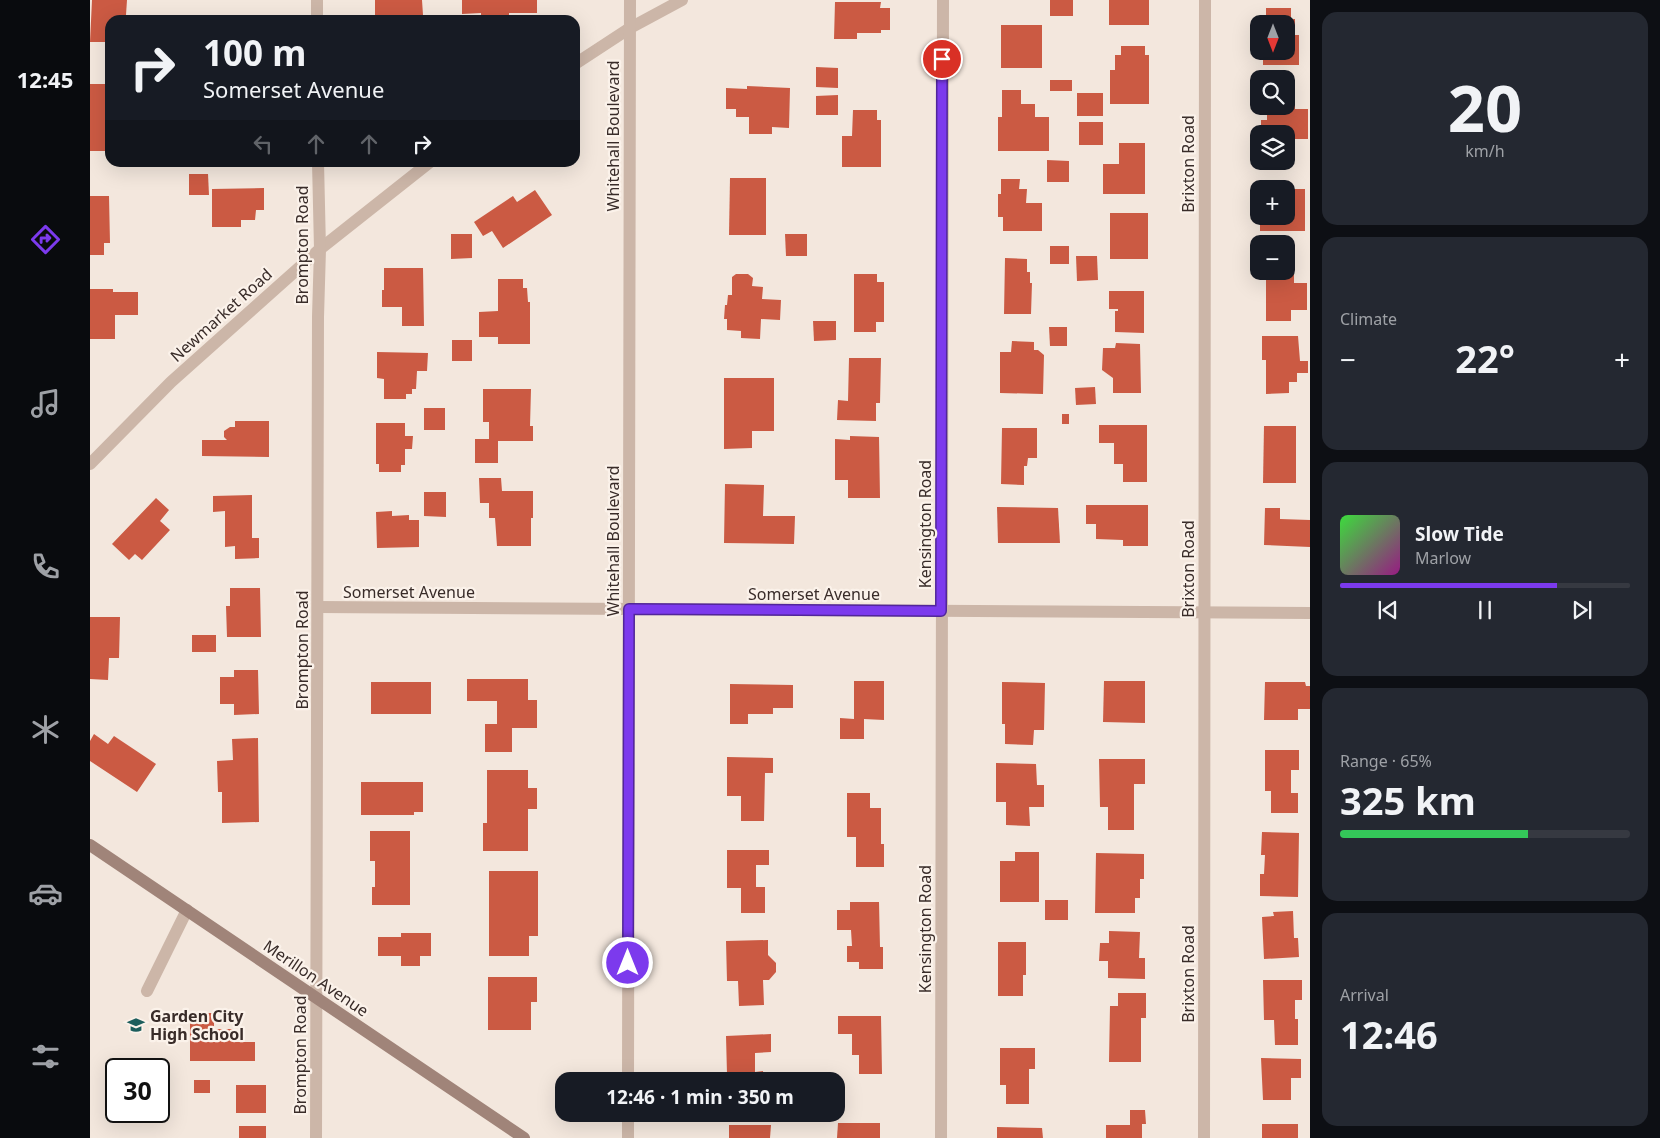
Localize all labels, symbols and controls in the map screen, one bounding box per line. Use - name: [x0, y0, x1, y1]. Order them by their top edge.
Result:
- north arrow: [1250, 15, 1295, 60]
- map controls: [1250, 15, 1295, 280]
- text: 100 m: [203, 29, 306, 76]
- icon: right: [120, 35, 185, 100]
- pin: [921, 38, 963, 80]
- icon: arrive: [928, 45, 956, 73]
- street label: Whitehall Boulevard: [602, 60, 624, 212]
- text: 20: [1448, 63, 1522, 151]
- text: 12:45: [17, 64, 73, 94]
- button: search: [1250, 70, 1295, 115]
- text: Somerset Avenue: [203, 74, 384, 104]
- street label: Brixton Road: [1177, 115, 1199, 213]
- button: layers: [1250, 125, 1295, 170]
- icon: left: [249, 130, 277, 158]
- icon: ahead: [302, 130, 330, 158]
- icon: ahead: [355, 130, 383, 158]
- icon: right: [408, 130, 436, 158]
- text: km/h: [1465, 140, 1505, 162]
- button: +: [1250, 180, 1295, 225]
- street label: Brompton Road: [291, 185, 313, 305]
- icon: directions: [28, 222, 63, 257]
- button: −: [1250, 235, 1295, 280]
- street label: Newmarket Road: [165, 263, 277, 367]
- text: Climate: [1340, 308, 1397, 330]
- text: 22°: [1455, 332, 1515, 384]
- text: −: [1340, 340, 1356, 378]
- text: +: [1614, 340, 1630, 378]
- icon: music: [28, 386, 63, 421]
- street label: Kensington Road: [914, 460, 936, 588]
- street label: Whitehall Boulevard: [602, 465, 624, 617]
- street label: Brixton Road: [1177, 520, 1199, 618]
- text: Slow Tide: [1415, 521, 1504, 547]
- text: Marlow: [1415, 547, 1471, 569]
- icon: phone: [28, 549, 63, 584]
- street label: Somerset Avenue: [343, 581, 475, 603]
- street label: Somerset Avenue: [748, 583, 880, 605]
- street label: Brompton Road: [291, 590, 313, 710]
- icon: previous: [1374, 596, 1402, 624]
- icon: pause: [1471, 596, 1499, 624]
- icon: next: [1568, 596, 1596, 624]
- icon: climate: [28, 712, 63, 747]
- text: Range · 65%: [1340, 750, 1432, 772]
- text: 325 km: [1340, 774, 1476, 826]
- street label: Kensington Road: [914, 865, 936, 993]
- icon: car: [28, 876, 63, 911]
- street label: Brixton Road: [1177, 925, 1199, 1023]
- street label: Merillon Avenue: [259, 935, 373, 1021]
- position arrow: [601, 936, 653, 988]
- text: Arrival: [1340, 984, 1389, 1006]
- street label: Brompton Road: [289, 995, 311, 1115]
- place label: Garden City High School: [150, 1005, 244, 1045]
- text: 12:46: [1340, 1008, 1438, 1060]
- school or university icon: Garden City High School: [126, 1015, 146, 1035]
- icon: filters: [28, 1039, 63, 1074]
- speed limit sign: 30: [105, 1058, 170, 1123]
- text: 12:46 · 1 min · 350 m: [606, 1084, 794, 1110]

